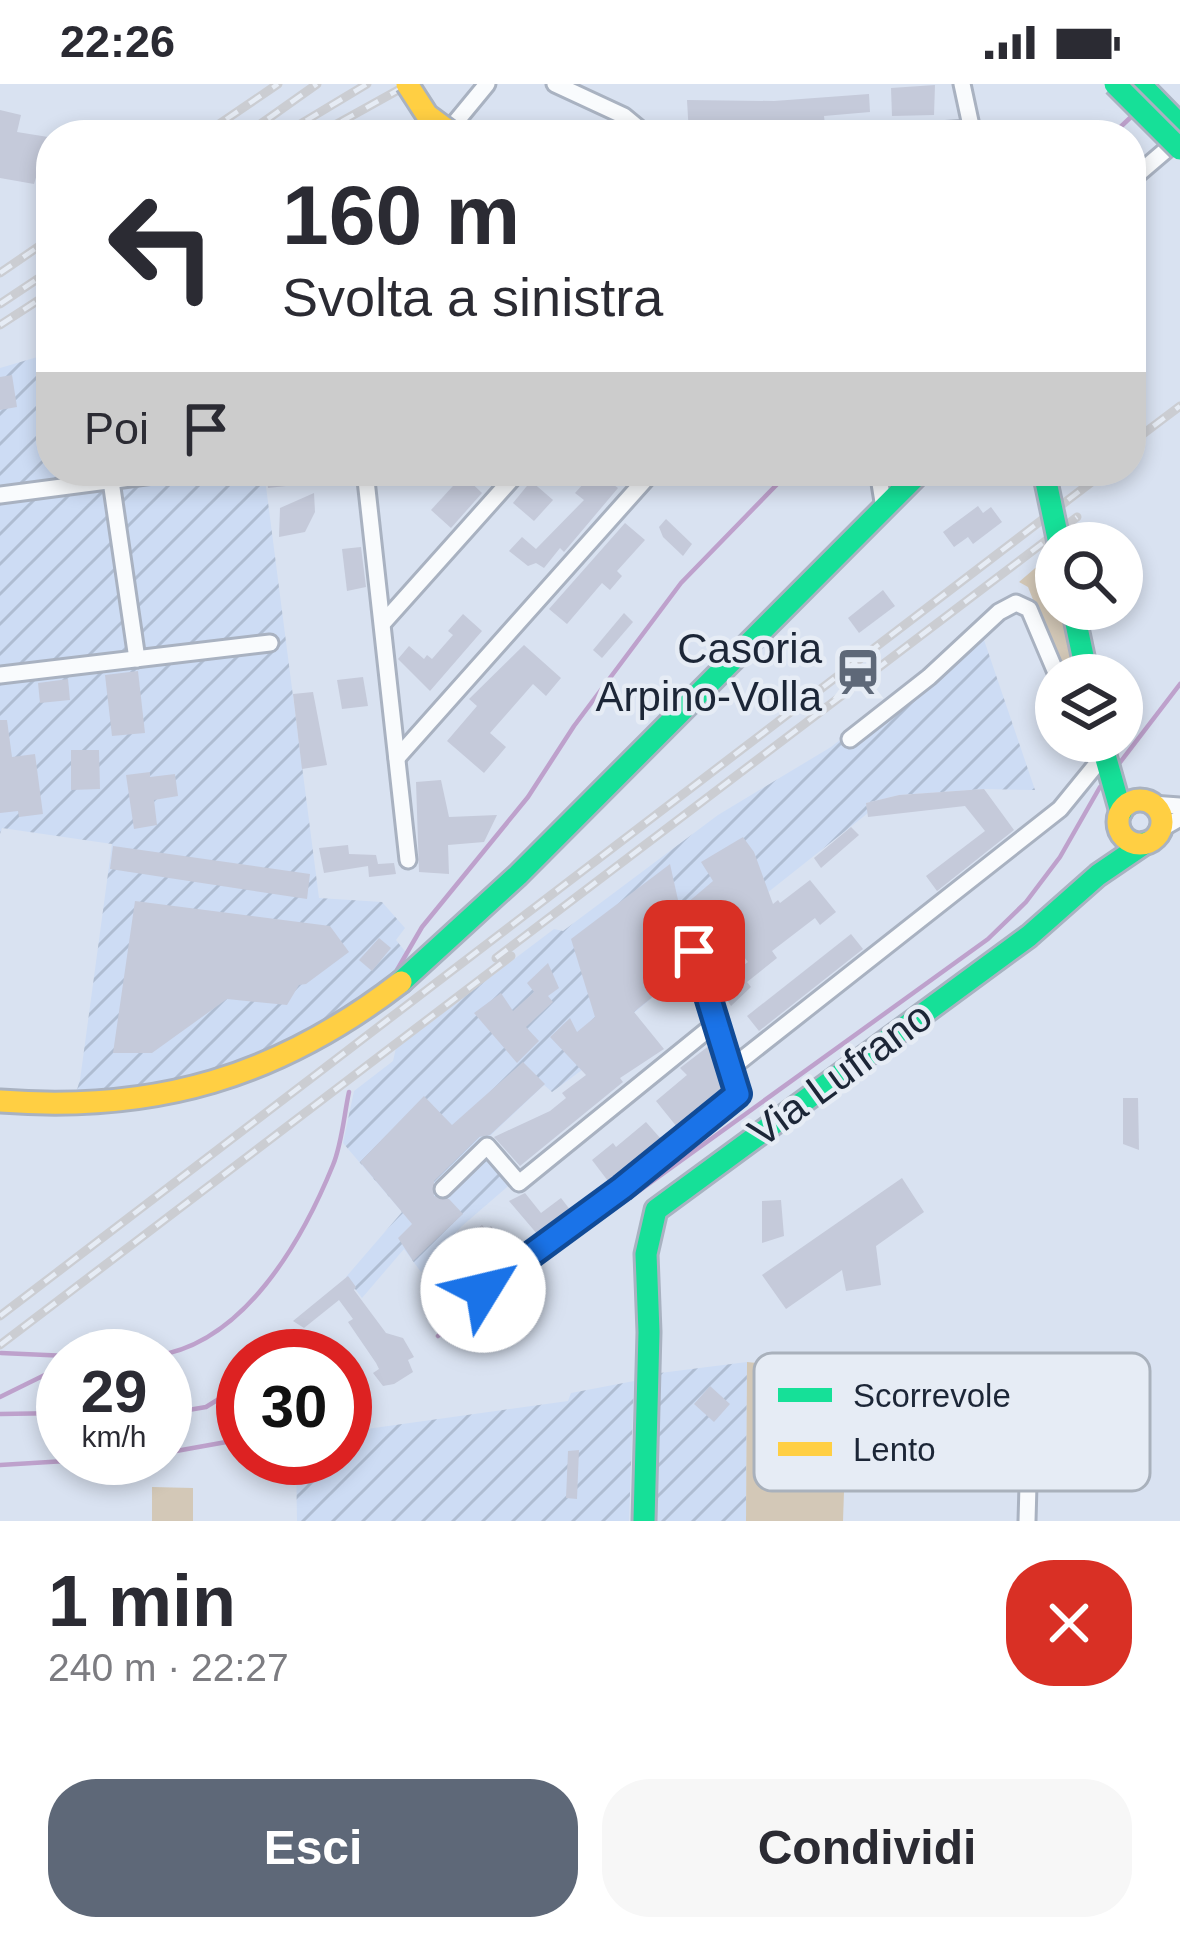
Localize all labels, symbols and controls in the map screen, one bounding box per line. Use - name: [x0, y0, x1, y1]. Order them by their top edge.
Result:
- text: 22:26: [60, 16, 175, 67]
- icon: left: [84, 168, 240, 324]
- text: 160 m: [282, 168, 520, 262]
- text: Svolta a sinistra: [282, 267, 663, 327]
- icon: arrive: [173, 396, 239, 462]
- text: Poi: [84, 403, 149, 454]
- map controls: [1035, 522, 1143, 762]
- button: search: [1035, 522, 1143, 630]
- place label: Casoria Arpino-Volla: [596, 625, 823, 720]
- station icon: Casoria Arpino-Volla: [833, 647, 883, 697]
- button: layers: [1035, 654, 1143, 762]
- pin: [643, 900, 745, 1002]
- icon: arrive: [661, 918, 727, 984]
- street label: Via Lufrano: [740, 992, 940, 1156]
- position arrow: [420, 1227, 546, 1353]
- speed limit sign: 30: [216, 1329, 372, 1485]
- legend: [754, 1353, 1150, 1491]
- text: 29: [81, 1358, 147, 1425]
- text: Scorrevole: [853, 1377, 1011, 1414]
- text: km/h: [81, 1420, 147, 1453]
- text: Lento: [853, 1431, 936, 1468]
- button: close: [1006, 1560, 1132, 1686]
- text: 1 min: [48, 1561, 236, 1641]
- text: 240 m · 22:27: [48, 1646, 289, 1689]
- button: Esci: [48, 1779, 578, 1917]
- button: Condividi: [602, 1779, 1132, 1917]

